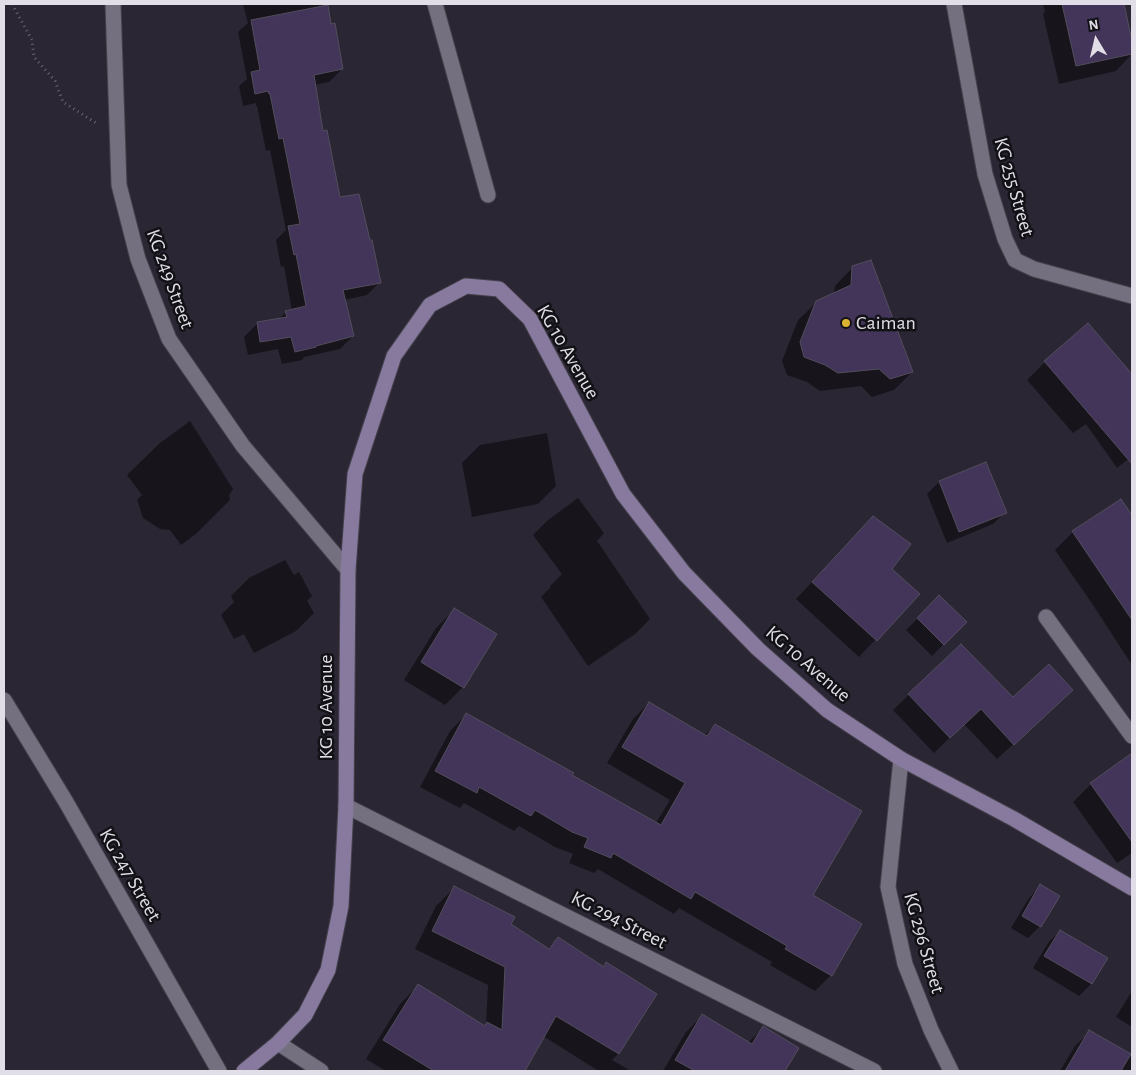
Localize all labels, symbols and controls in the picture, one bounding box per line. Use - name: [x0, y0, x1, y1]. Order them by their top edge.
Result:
- north arrow: [1071, 15, 1121, 65]
- text: N: [1088, 18, 1100, 33]
- street label: KG 255 Street: [988, 135, 1040, 239]
- street label: KG 249 Street: [141, 226, 199, 332]
- street label: KG 10 Avenue: [531, 301, 605, 403]
- place label: Caiman: [856, 311, 916, 335]
- marker: Caiman: [840, 317, 852, 329]
- street label: KG 10 Avenue: [761, 621, 855, 707]
- street label: KG 10 Avenue: [314, 655, 338, 759]
- street label: KG 247 Street: [94, 824, 166, 926]
- street label: KG 294 Street: [567, 886, 671, 954]
- street label: KG 296 Street: [898, 890, 950, 996]

